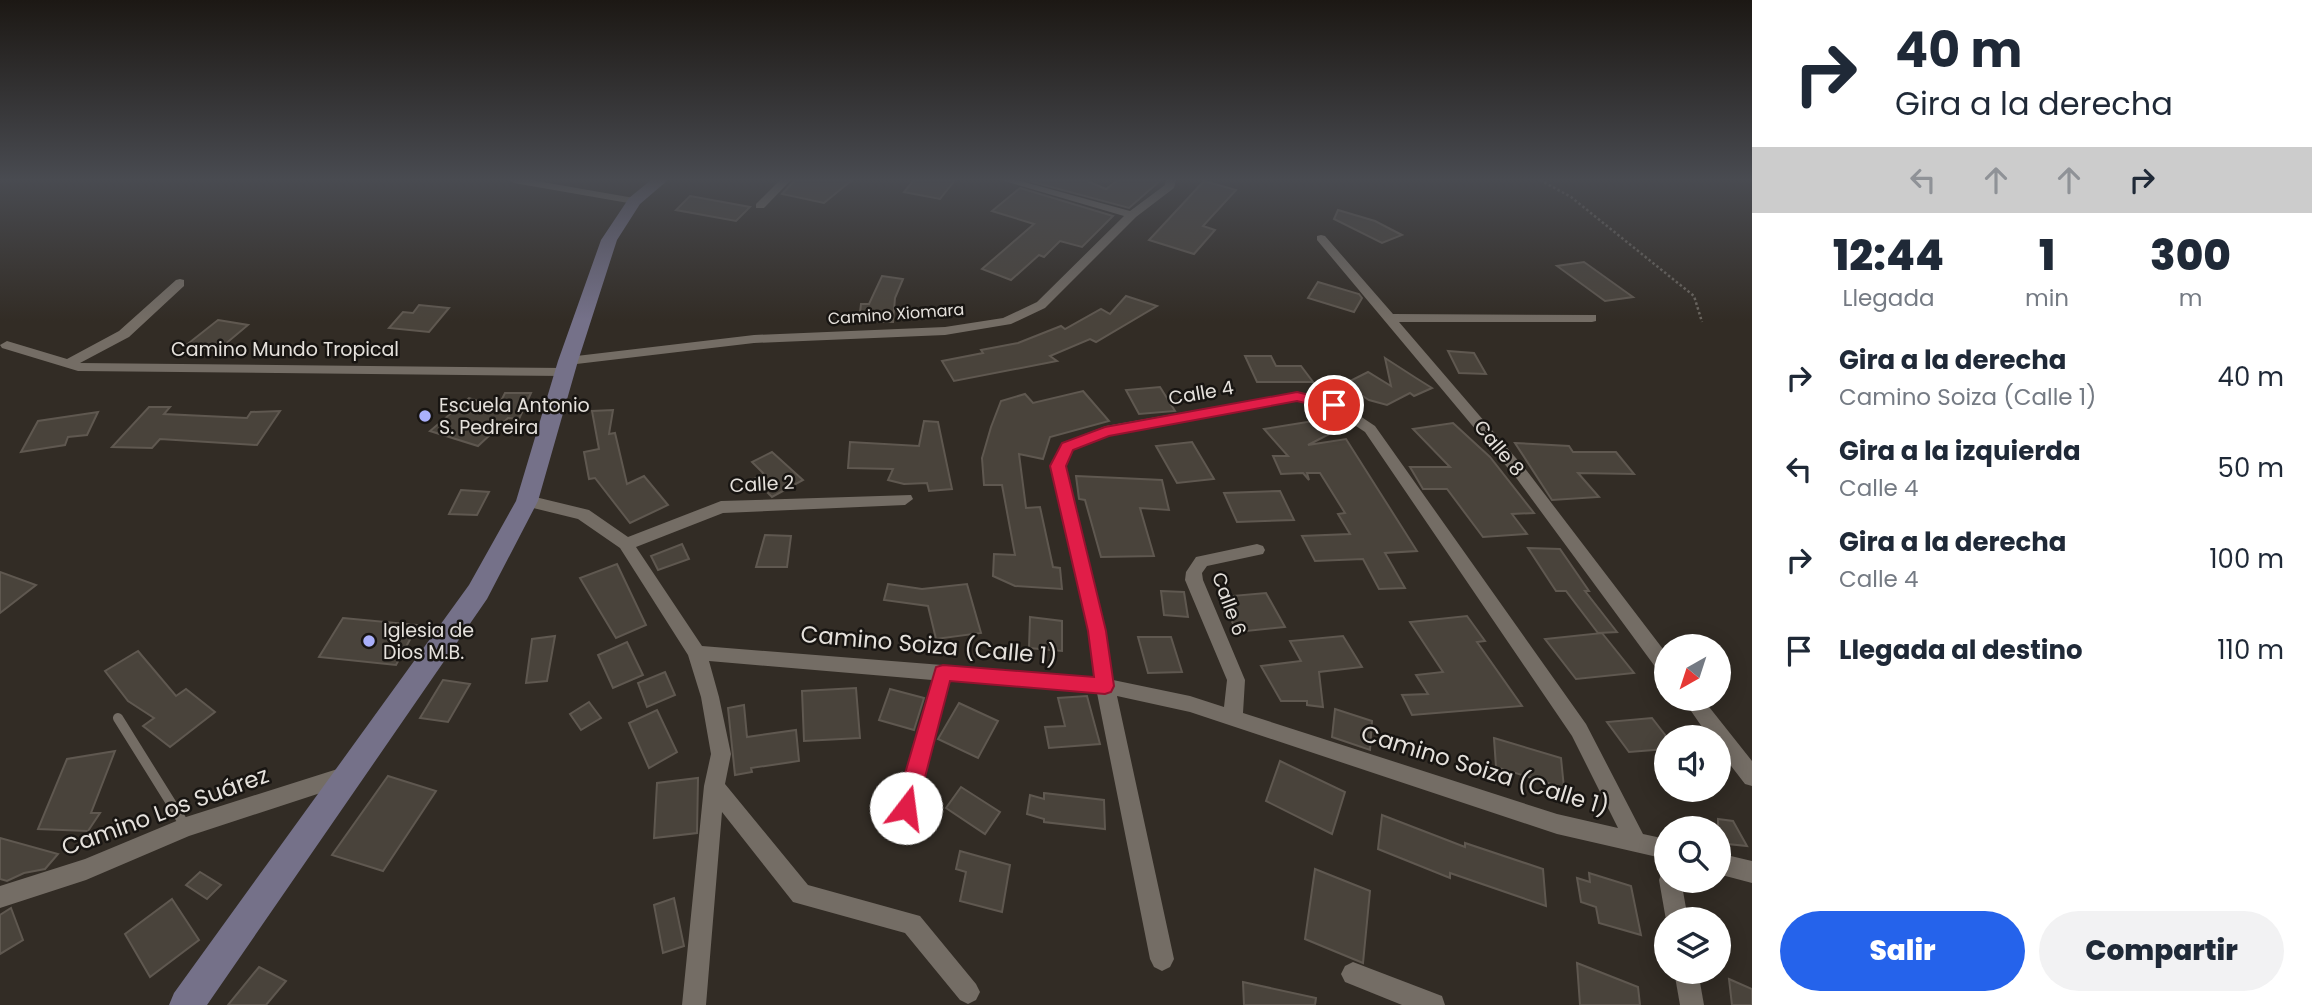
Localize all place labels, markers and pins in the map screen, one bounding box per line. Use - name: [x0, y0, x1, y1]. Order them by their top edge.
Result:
- pin: [1304, 375, 1364, 435]
- place label: Escuela Antonio S. Pedreira: [439, 392, 590, 441]
- marker: Escuela Antonio S. Pedreira: [417, 408, 433, 424]
- place label: Iglesia de Dios M.B.: [383, 617, 474, 666]
- marker: Iglesia de Dios M.B.: [361, 633, 377, 649]

